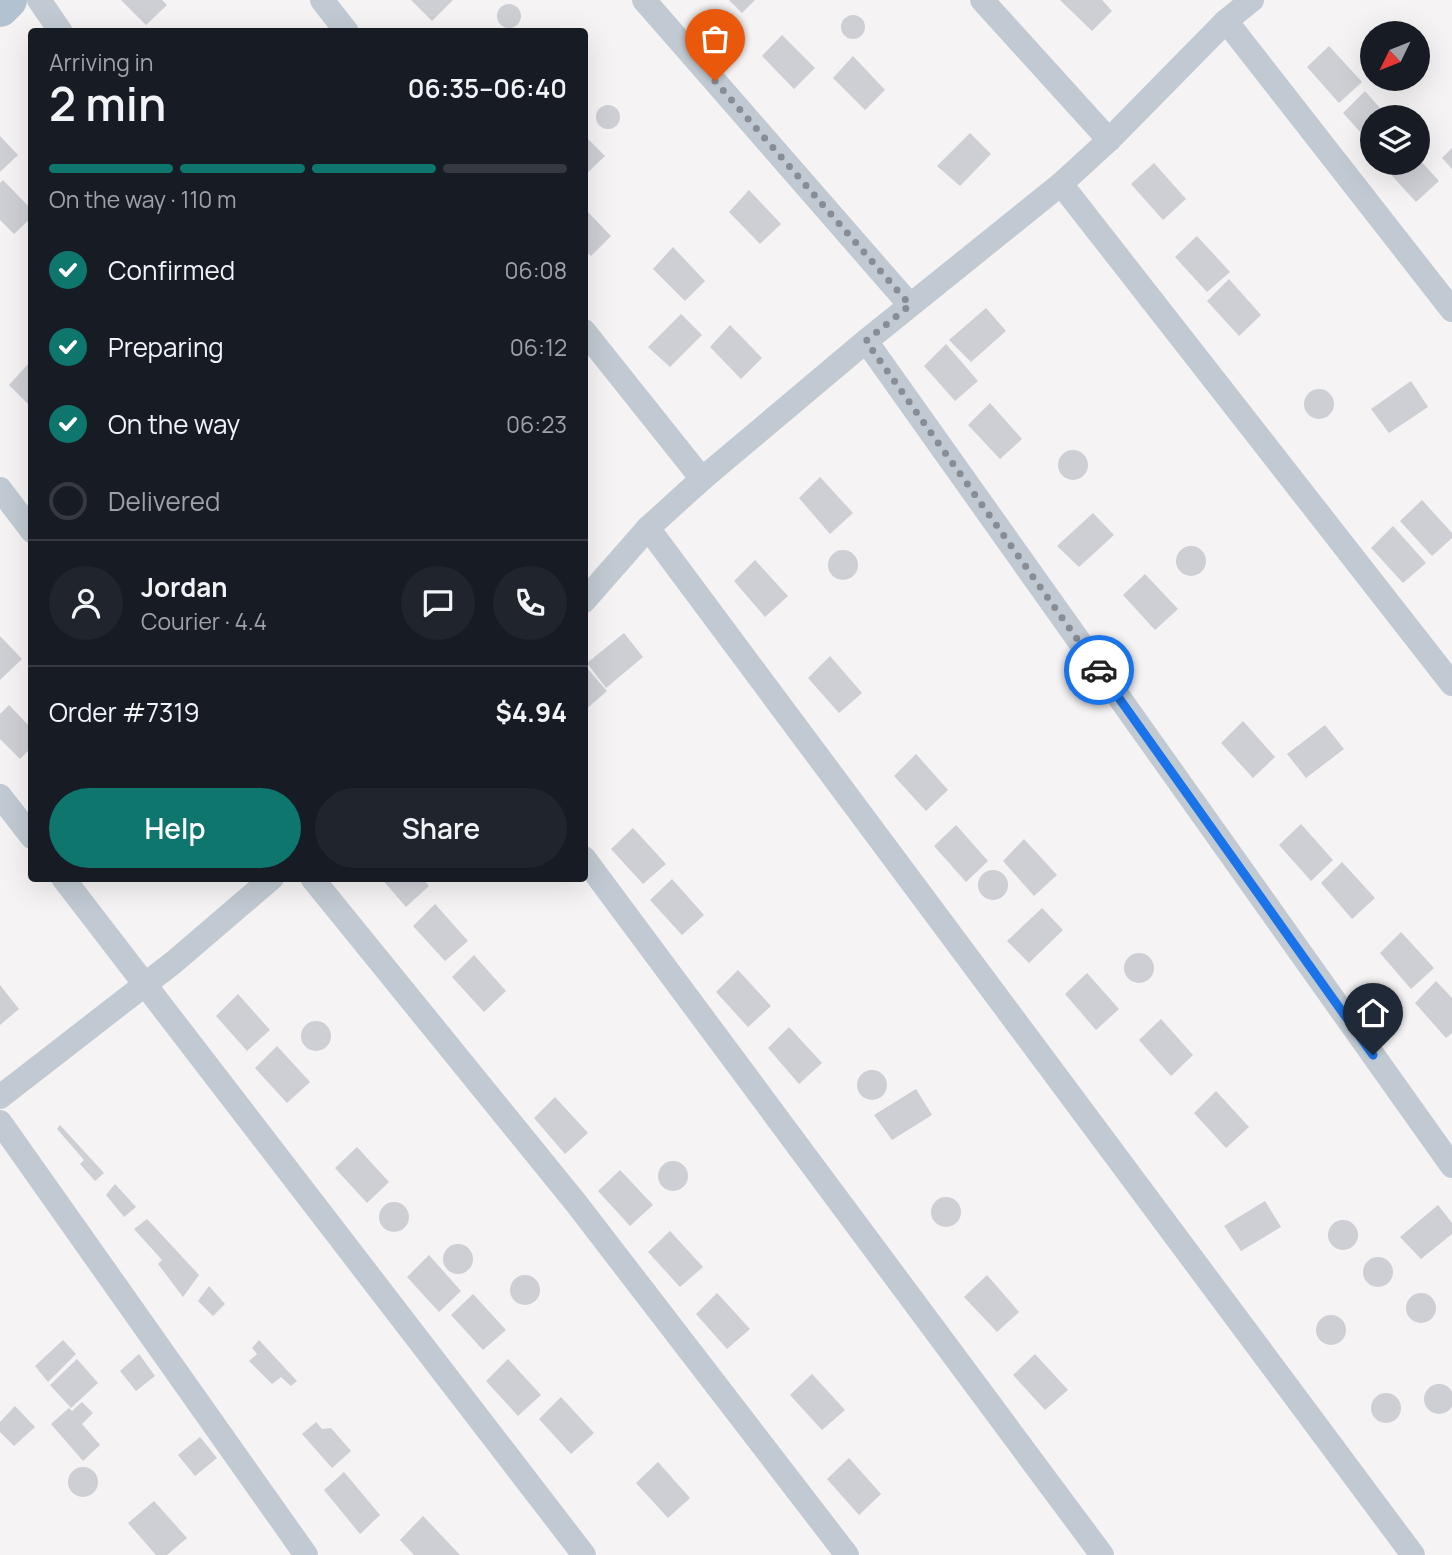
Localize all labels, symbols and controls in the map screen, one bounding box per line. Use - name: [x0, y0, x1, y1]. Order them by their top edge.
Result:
- pin: [685, 9, 745, 81]
- icon: bag: [696, 20, 734, 58]
- north arrow: [1360, 21, 1430, 91]
- map controls: [1360, 21, 1430, 175]
- text: Arriving in: [49, 46, 154, 78]
- text: 06:35–06:40: [408, 70, 567, 106]
- text: 2 min: [49, 72, 166, 135]
- button: layers: [1360, 105, 1430, 175]
- text: On the way · 110 m: [49, 183, 236, 215]
- icon: check: [49, 251, 87, 289]
- text: Confirmed: [108, 252, 235, 288]
- text: 06:08: [504, 254, 567, 286]
- icon: check: [49, 328, 87, 366]
- text: Preparing: [108, 329, 224, 365]
- text: 06:12: [510, 331, 567, 363]
- icon: check: [49, 405, 87, 443]
- text: On the way: [108, 406, 240, 442]
- text: 06:23: [506, 408, 567, 440]
- text: Delivered: [108, 483, 220, 519]
- button: person: [49, 566, 123, 640]
- button: chat: [401, 566, 475, 640]
- button: phone: [493, 566, 567, 640]
- text: Jordan: [141, 569, 227, 605]
- text: Courier · 4.4: [141, 605, 267, 637]
- courier: [1064, 635, 1134, 705]
- icon: car: [1080, 651, 1118, 689]
- text: Order #7319: [49, 694, 200, 730]
- text: $4.94: [495, 694, 567, 730]
- button: Help: [49, 788, 301, 868]
- button: Share: [315, 788, 567, 868]
- pin: [1343, 983, 1403, 1055]
- icon: home: [1354, 994, 1392, 1032]

